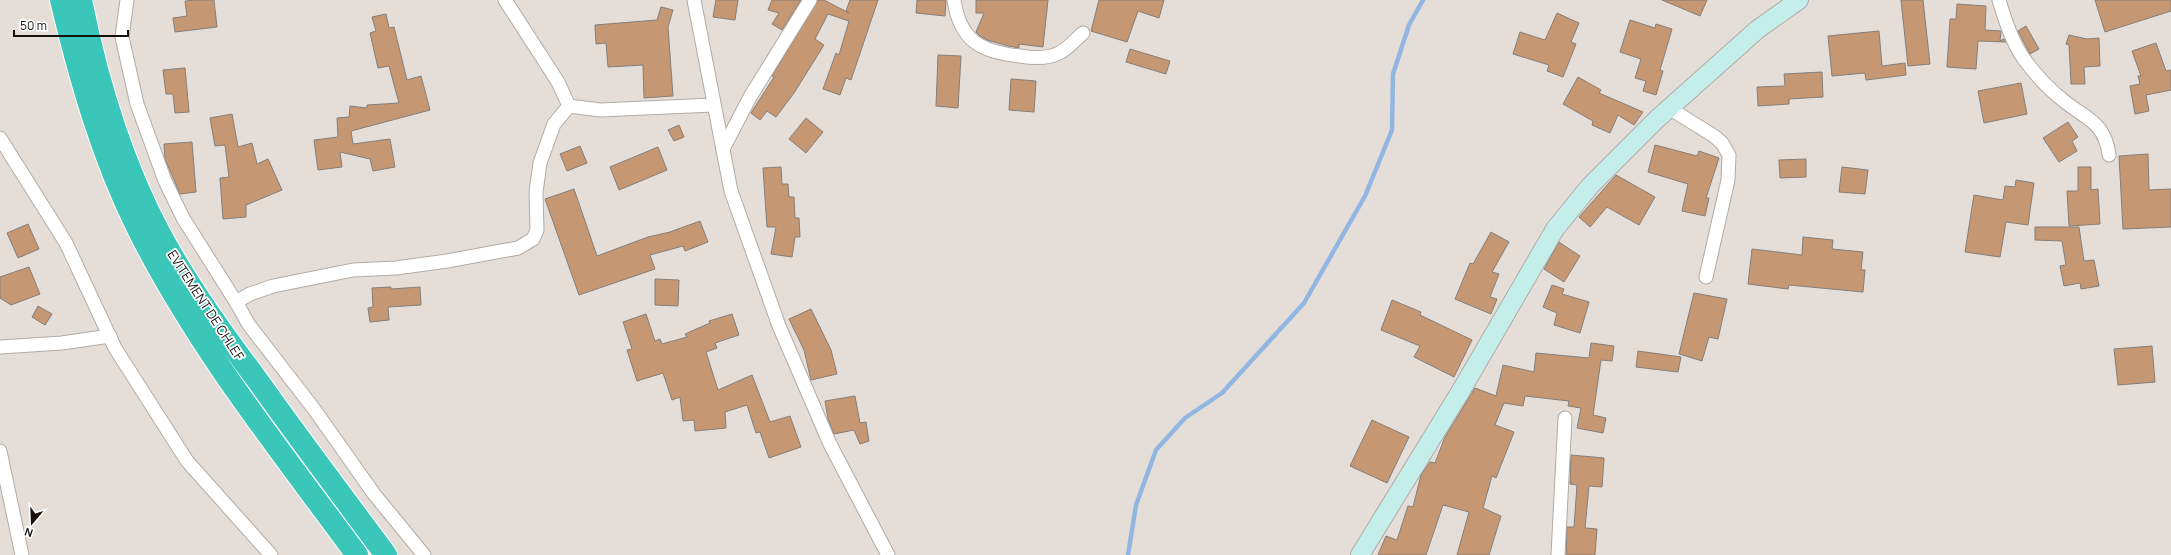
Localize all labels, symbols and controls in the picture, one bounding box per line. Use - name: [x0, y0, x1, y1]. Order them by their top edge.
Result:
- scale bar: [14, 12, 128, 38]
- text: 50 m: [20, 17, 47, 34]
- street label: EVITEMENT DE CHLEF: [164, 246, 249, 364]
- north arrow: [12, 503, 52, 543]
- text: N: [22, 525, 35, 541]

